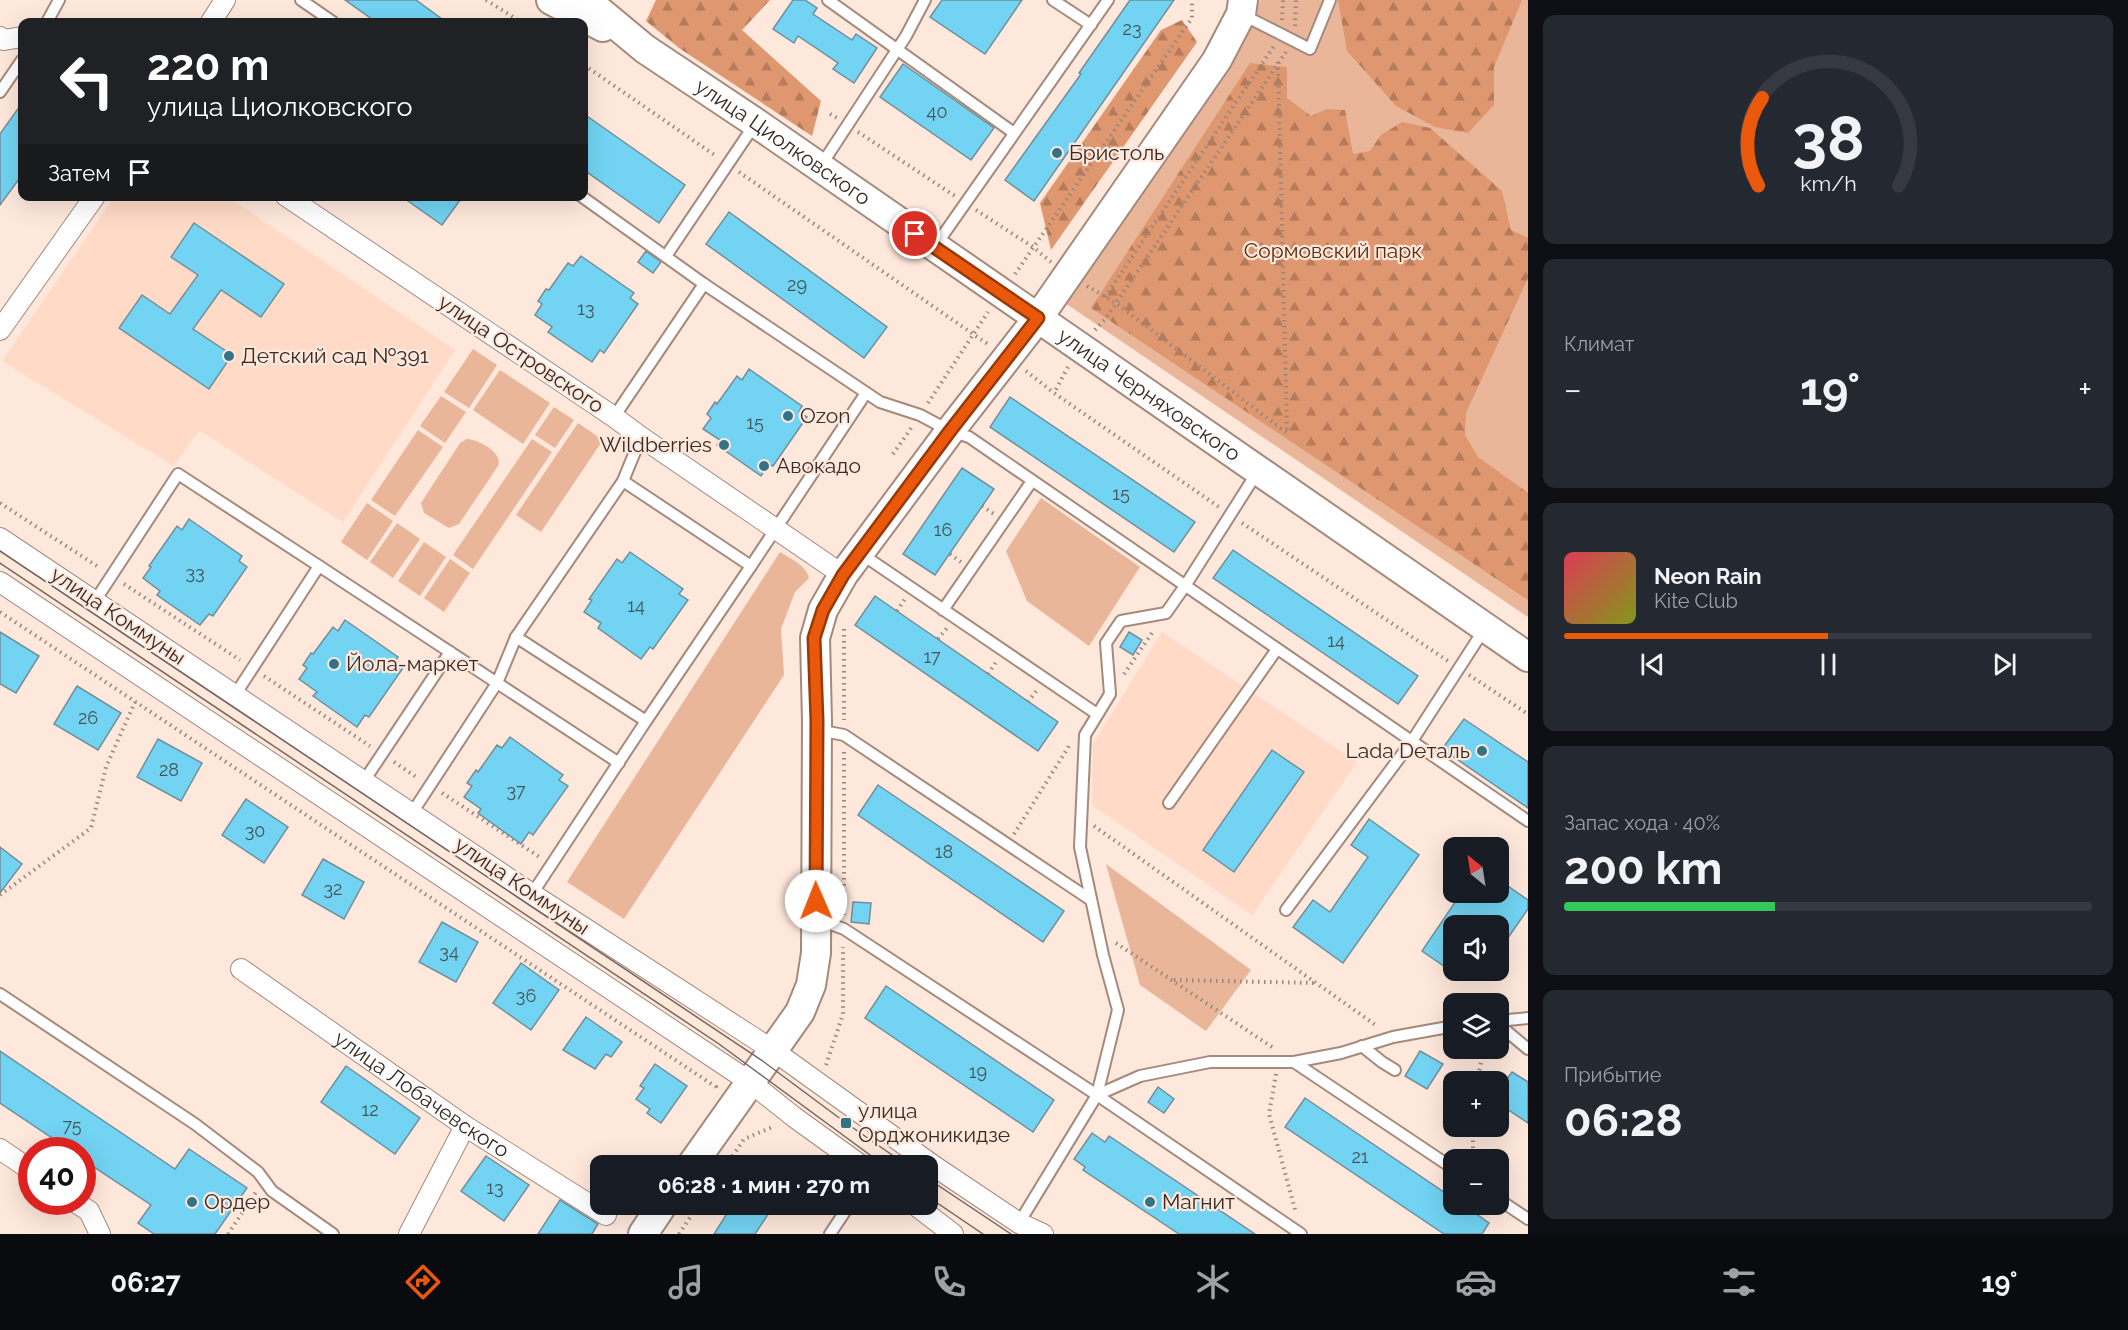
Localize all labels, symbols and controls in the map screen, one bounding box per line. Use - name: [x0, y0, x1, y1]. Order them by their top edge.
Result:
- house number: 23: [1123, 18, 1142, 39]
- text: 220 m: [147, 41, 269, 90]
- icon: left: [48, 42, 126, 120]
- street label: улица Циолковского: [691, 73, 875, 210]
- text: улица Циолковского: [147, 91, 413, 122]
- house number: 40: [927, 101, 947, 122]
- text: 38: [1792, 102, 1864, 176]
- place label: Бристоль: [1069, 140, 1164, 165]
- marker: Бристоль: [1050, 146, 1064, 160]
- icon: arrive: [123, 156, 156, 189]
- text: Затем: [48, 160, 111, 186]
- text: km/h: [1800, 172, 1856, 197]
- pin: [889, 208, 940, 259]
- icon: arrive: [898, 217, 931, 250]
- park label: Сормовский парк: [1244, 238, 1422, 263]
- house number: 29: [787, 274, 807, 295]
- street label: улица Островского: [434, 289, 609, 418]
- house number: 13: [577, 298, 595, 319]
- street label: улица Черняховского: [1053, 323, 1245, 466]
- text: Климат: [1564, 332, 1634, 356]
- place label: Детский сад №391: [241, 343, 429, 368]
- marker: Детский сад №391: [222, 349, 236, 363]
- text: 19°: [1800, 363, 1860, 416]
- text: −: [1564, 370, 1582, 409]
- text: +: [2078, 370, 2092, 409]
- place label: Ozon: [800, 403, 851, 428]
- marker: Ozon: [781, 409, 795, 423]
- house number: 15: [746, 412, 764, 433]
- place label: Wildberries: [600, 432, 712, 457]
- marker: Wildberries: [717, 438, 731, 452]
- place label: Авокадо: [776, 453, 861, 478]
- marker: Авокадо: [757, 459, 771, 473]
- house number: 15: [1112, 483, 1130, 504]
- house number: 16: [934, 519, 952, 540]
- street label: улица Коммуны: [46, 561, 190, 670]
- house number: 33: [185, 562, 205, 583]
- text: Neon Rain: [1654, 563, 1762, 589]
- text: Kite Club: [1654, 589, 1738, 613]
- house number: 14: [627, 595, 645, 616]
- house number: 14: [1327, 630, 1345, 651]
- house number: 17: [923, 646, 941, 667]
- icon: previous: [1636, 648, 1669, 681]
- icon: pause: [1812, 648, 1845, 681]
- icon: next: [1988, 648, 2021, 681]
- place label: Йола-маркет: [346, 651, 479, 676]
- marker: Йола-маркет: [327, 657, 341, 671]
- house number: 26: [78, 707, 98, 728]
- place label: Lada Dеталь: [1346, 738, 1470, 763]
- marker: Lada Dеталь: [1475, 744, 1489, 758]
- house number: 28: [159, 759, 179, 780]
- house number: 37: [506, 780, 526, 801]
- text: Запас хода · 40%: [1564, 811, 1720, 835]
- house number: 30: [245, 820, 265, 841]
- street label: улица Коммуны: [450, 831, 594, 940]
- north arrow: [1443, 837, 1509, 903]
- map controls: [1443, 837, 1509, 1215]
- house number: 18: [935, 841, 953, 862]
- text: 200 km: [1564, 842, 1722, 895]
- position arrow: [784, 869, 848, 933]
- house number: 32: [324, 878, 343, 899]
- button: sound: [1443, 915, 1509, 981]
- house number: 34: [439, 941, 459, 962]
- house number: 36: [516, 985, 536, 1006]
- button: layers: [1443, 993, 1509, 1059]
- street label: улица Лобачевского: [330, 1025, 514, 1163]
- house number: 19: [969, 1061, 987, 1082]
- text: Прибытие: [1564, 1063, 1661, 1087]
- button: +: [1443, 1071, 1509, 1137]
- text: 06:28: [1564, 1094, 1683, 1147]
- place label: улица Орджоникидзе: [858, 1098, 1010, 1147]
- house number: 12: [361, 1099, 379, 1120]
- house number: 75: [62, 1115, 82, 1136]
- marker: улица Орджоникидзе: [839, 1116, 853, 1130]
- speed limit sign: 40: [18, 1137, 96, 1215]
- house number: 21: [1351, 1146, 1369, 1167]
- button: −: [1443, 1149, 1509, 1215]
- text: 06:28 · 1 мин · 270 m: [658, 1172, 870, 1198]
- house number: 13: [486, 1177, 504, 1198]
- place label: Ордер: [204, 1189, 270, 1214]
- place label: Магнит: [1162, 1189, 1235, 1214]
- marker: Ордер: [185, 1195, 199, 1209]
- marker: Магнит: [1143, 1195, 1157, 1209]
- icon: directions: [402, 1261, 444, 1303]
- icon: music: [665, 1261, 707, 1303]
- icon: phone: [928, 1261, 970, 1303]
- icon: climate: [1192, 1261, 1234, 1303]
- icon: car: [1455, 1261, 1497, 1303]
- icon: filters: [1718, 1261, 1760, 1303]
- text: 06:27: [111, 1267, 181, 1298]
- text: 19°: [1981, 1267, 2017, 1298]

